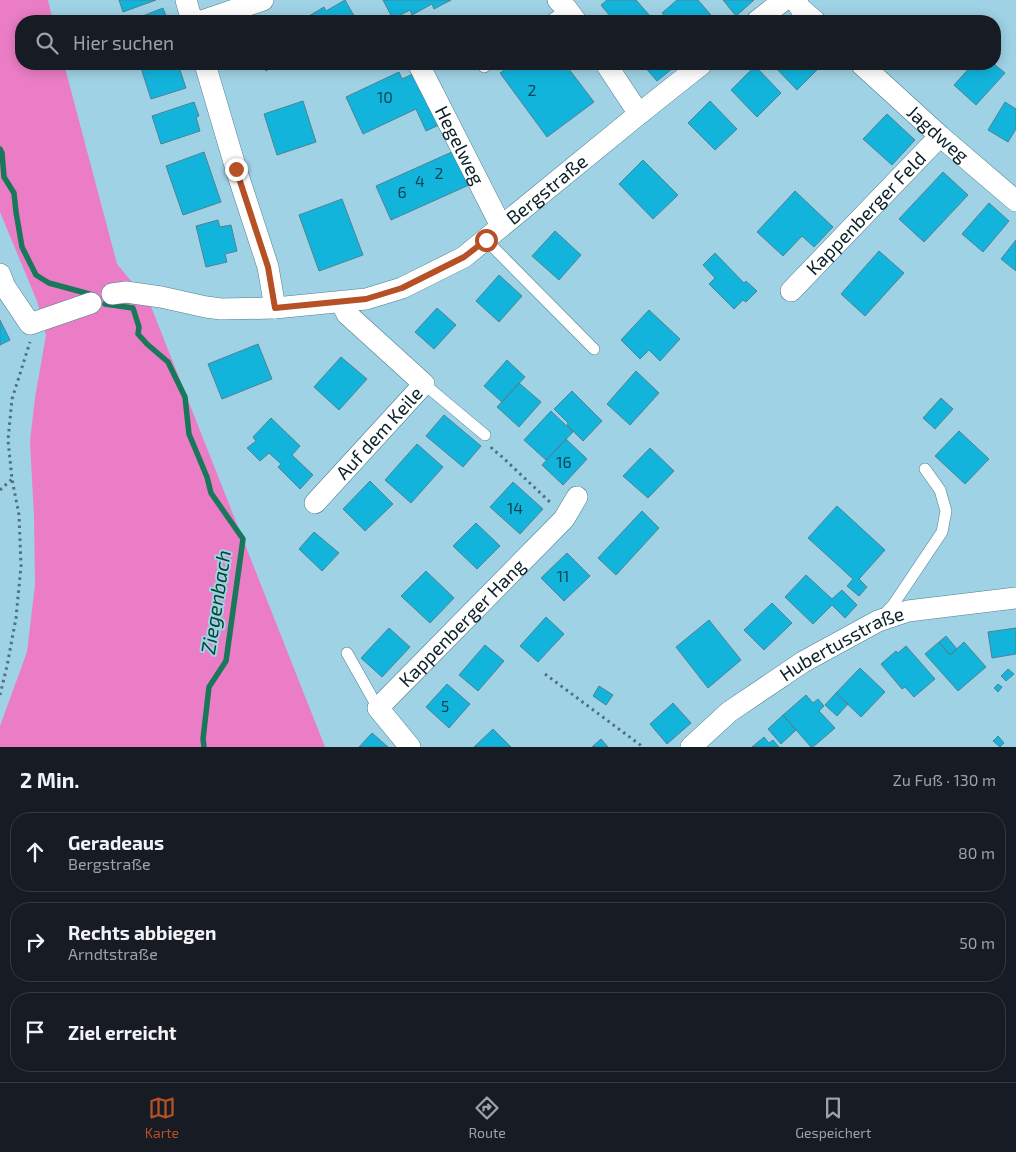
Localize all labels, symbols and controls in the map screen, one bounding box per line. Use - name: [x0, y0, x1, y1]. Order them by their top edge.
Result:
- search box: [15, 15, 1001, 70]
- icon: search: [33, 29, 61, 57]
- text: Hier suchen: [73, 31, 174, 54]
- house number: 2: [528, 80, 537, 99]
- house number: 10: [377, 87, 393, 106]
- street label: Jagdweg: [903, 100, 974, 167]
- street label: Hegelweg: [431, 102, 490, 189]
- street label: Kappenberger Feld: [801, 146, 930, 279]
- street label: Bergstraße: [501, 149, 592, 229]
- route end: [225, 158, 248, 181]
- house number: 2: [435, 163, 444, 182]
- house number: 4: [415, 171, 425, 190]
- house number: 6: [397, 182, 407, 201]
- route start: [475, 229, 498, 252]
- street label: Auf dem Keile: [331, 382, 427, 484]
- house number: 16: [556, 452, 572, 471]
- house number: 14: [507, 498, 523, 517]
- water label: Ziegenbach: [195, 548, 235, 656]
- street label: Kappenberger Hang: [393, 553, 530, 691]
- house number: 11: [557, 566, 569, 585]
- street label: Hubertusstraße: [775, 601, 907, 686]
- house number: 5: [441, 696, 449, 715]
- text: 2 Min.: [20, 767, 80, 792]
- text: Zu Fuß · 130 m: [893, 770, 996, 789]
- text: Geradeaus: [68, 831, 164, 854]
- icon: ahead: [21, 838, 49, 866]
- text: 80 m: [958, 843, 995, 862]
- text: Bergstraße: [68, 854, 151, 873]
- text: Rechts abbiegen: [68, 921, 216, 944]
- icon: right: [21, 928, 49, 956]
- text: 50 m: [959, 933, 995, 952]
- text: Arndtstraße: [68, 944, 158, 963]
- icon: arrive: [21, 1018, 49, 1046]
- text: Ziel erreicht: [68, 1021, 177, 1044]
- tab: Karte: [145, 1094, 179, 1141]
- tab: Route: [469, 1094, 506, 1141]
- tab: Gespeichert: [795, 1094, 871, 1141]

